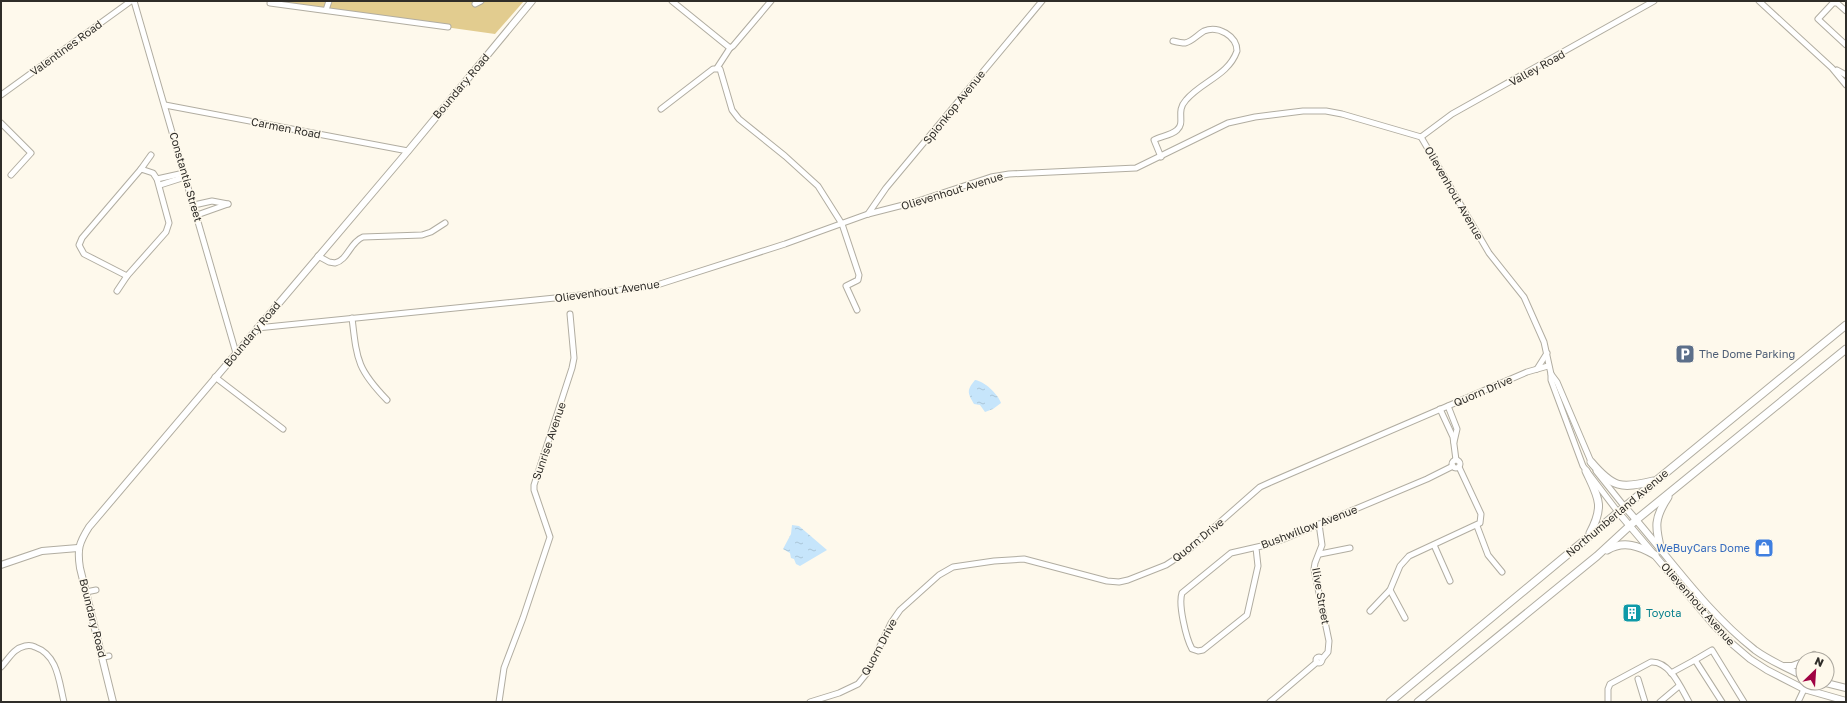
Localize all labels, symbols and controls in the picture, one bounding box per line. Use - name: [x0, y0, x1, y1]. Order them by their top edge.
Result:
- street label: Valentines Road: [27, 17, 104, 78]
- street label: Valley Road: [1507, 47, 1567, 88]
- street label: Boundary Road: [430, 51, 492, 121]
- street label: Spionkop Avenue: [920, 67, 987, 146]
- street label: Carmen Road: [250, 114, 322, 141]
- street label: Constantia Street: [167, 130, 206, 223]
- street label: Olievenhout Avenue: [1422, 144, 1487, 242]
- street label: Olievenhout Avenue: [899, 169, 1004, 212]
- street label: Olievenhout Avenue: [554, 277, 660, 304]
- street label: Boundary Road: [221, 299, 283, 369]
- parking icon: The Dome Parking: [1674, 343, 1696, 365]
- place label: The Dome Parking: [1699, 347, 1795, 360]
- street label: Quorn Drive: [1452, 372, 1514, 409]
- street label: Sunrise Avenue: [529, 400, 568, 481]
- street label: Northumberland Avenue: [1563, 466, 1670, 559]
- street label: Bushwillow Avenue: [1259, 502, 1359, 551]
- street label: Quorn Drive: [1169, 515, 1226, 564]
- shop icon: WeBuyCars Dome: [1753, 537, 1775, 559]
- place label: WeBuyCars Dome: [1656, 541, 1750, 554]
- street label: Olievenhout Avenue: [1659, 559, 1738, 648]
- street label: Ilive Street: [1310, 566, 1333, 625]
- street label: Boundary Road: [77, 577, 110, 659]
- building icon: Toyota: [1621, 602, 1643, 624]
- place label: Toyota: [1646, 606, 1681, 619]
- street label: Quorn Drive: [858, 616, 899, 677]
- north arrow: [1795, 651, 1835, 691]
- text: N: [1813, 654, 1826, 669]

